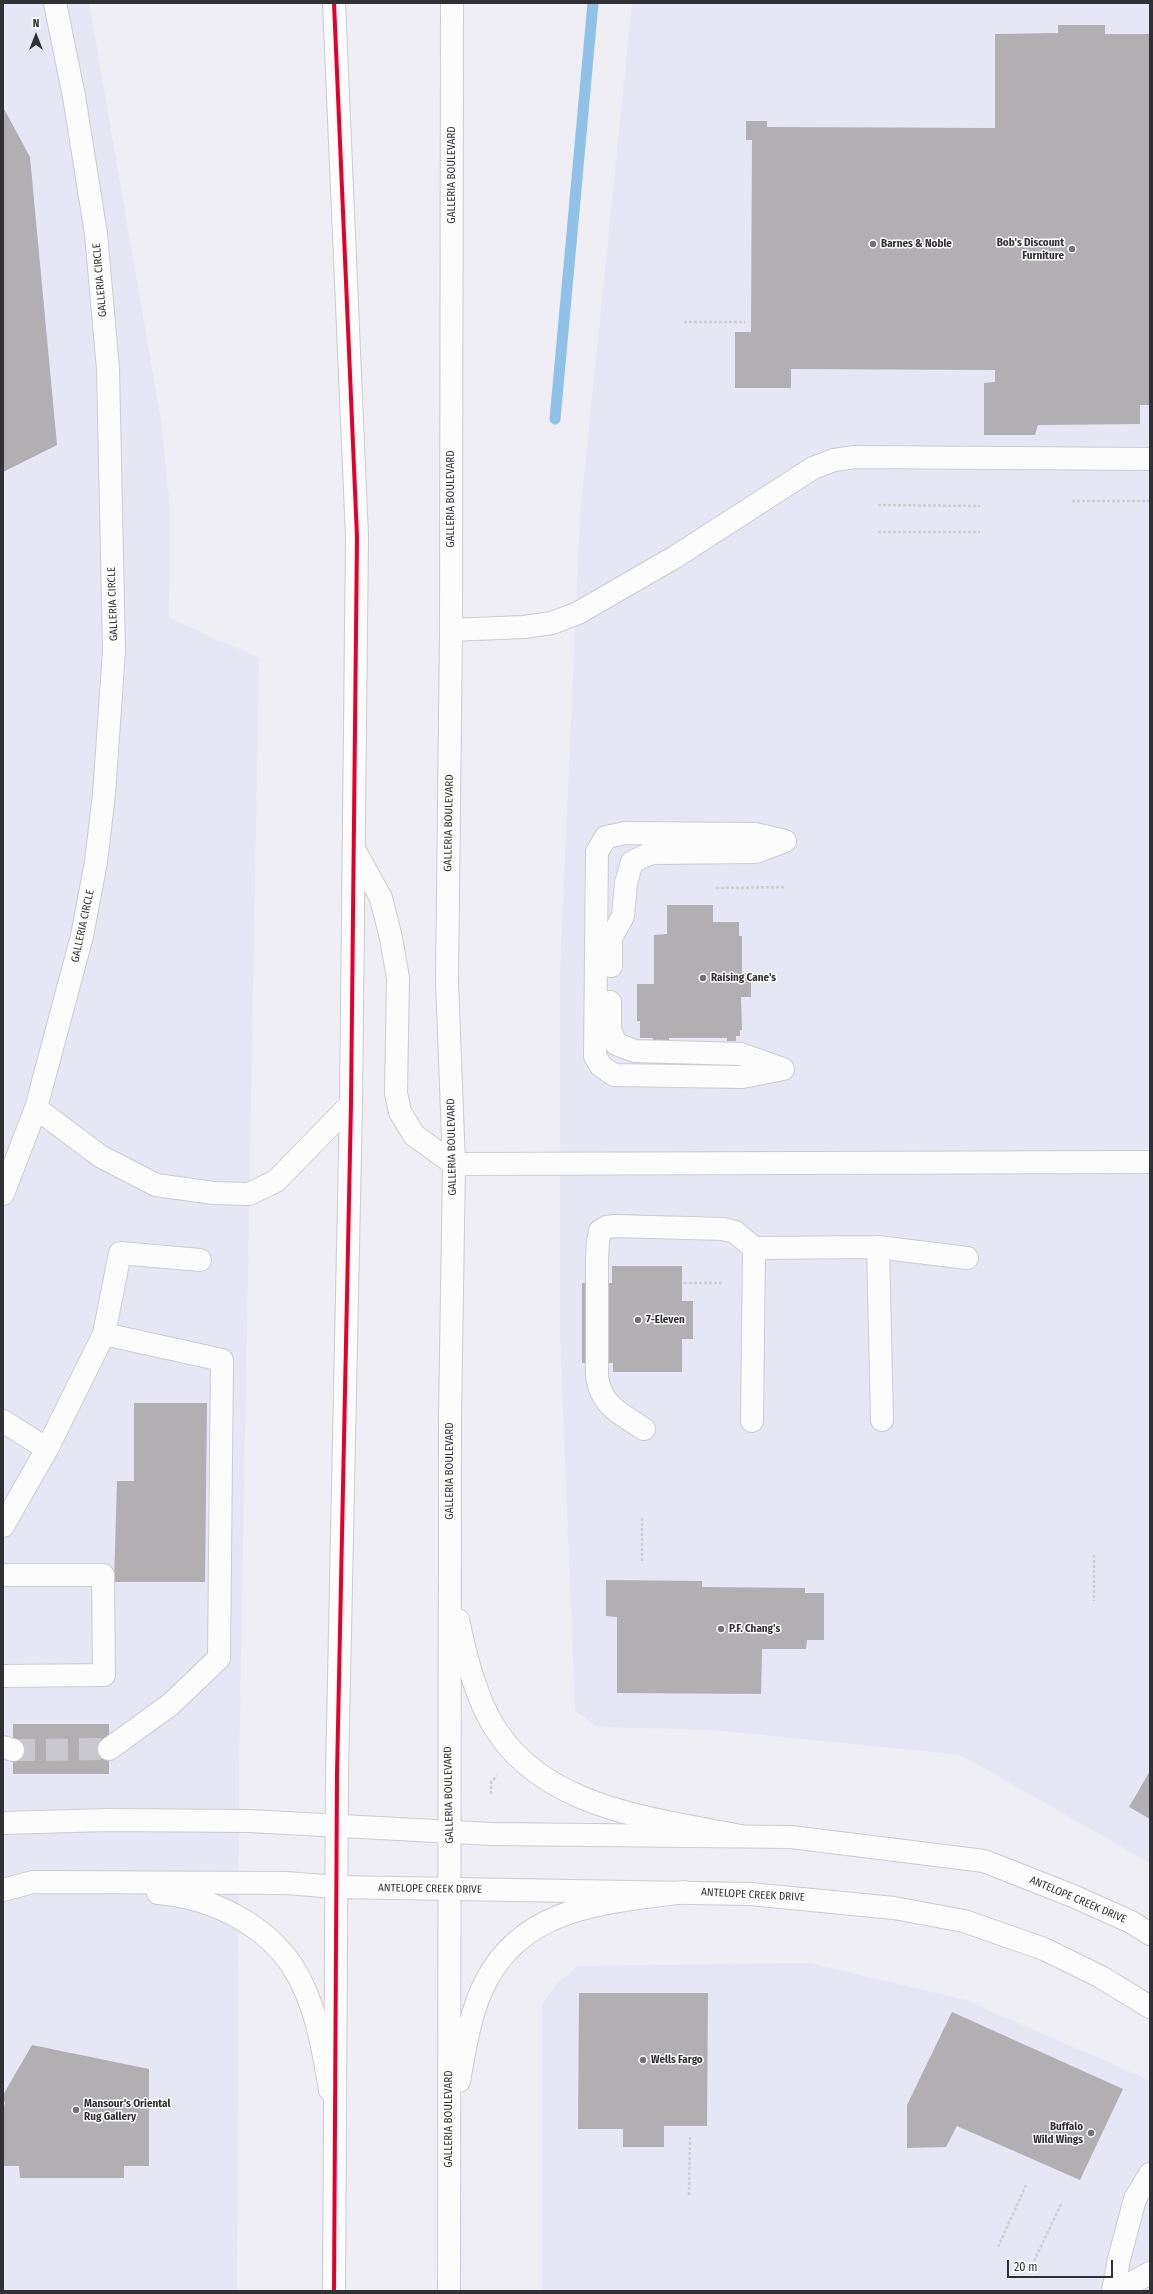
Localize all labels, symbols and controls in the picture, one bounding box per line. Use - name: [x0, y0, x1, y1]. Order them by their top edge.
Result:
- north arrow: [16, 16, 56, 56]
- text: N: [33, 17, 39, 30]
- street label: GALLERIA BOULEVARD: [445, 126, 459, 224]
- place label: Bob's Discount Furniture: [997, 236, 1064, 262]
- place label: Barnes & Noble: [881, 237, 952, 251]
- marker: Barnes & Noble: [868, 239, 878, 249]
- street label: GALLERIA CIRCLE: [90, 242, 110, 318]
- marker: Bob's Discount Furniture: [1067, 244, 1077, 254]
- street label: GALLERIA BOULEVARD: [444, 450, 458, 548]
- street label: GALLERIA CIRCLE: [105, 567, 121, 641]
- street label: GALLERIA BOULEVARD: [442, 774, 456, 872]
- street label: GALLERIA CIRCLE: [69, 888, 97, 964]
- place label: Raising Cane's: [711, 971, 776, 985]
- marker: Raising Cane's: [698, 973, 708, 983]
- street label: GALLERIA BOULEVARD: [445, 1098, 459, 1196]
- place label: 7-Eleven: [646, 1313, 685, 1327]
- marker: 7-Eleven: [633, 1315, 643, 1325]
- street label: GALLERIA BOULEVARD: [443, 1422, 457, 1520]
- place label: P.F. Chang's: [729, 1622, 780, 1636]
- marker: P.F. Chang's: [716, 1624, 726, 1634]
- street label: GALLERIA BOULEVARD: [442, 1746, 456, 1844]
- street label: ANTELOPE CREEK DRIVE: [1028, 1874, 1128, 1926]
- street label: ANTELOPE CREEK DRIVE: [378, 1881, 482, 1897]
- street label: ANTELOPE CREEK DRIVE: [701, 1886, 805, 1904]
- place label: Wells Fargo: [651, 2053, 703, 2067]
- marker: Wells Fargo: [638, 2055, 648, 2065]
- street label: GALLERIA BOULEVARD: [442, 2070, 456, 2168]
- place label: Mansour's Oriental Rug Gallery: [84, 2097, 170, 2123]
- marker: Mansour's Oriental Rug Gallery: [71, 2105, 81, 2115]
- place label: Buffalo Wild Wings: [1033, 2120, 1083, 2146]
- marker: Buffalo Wild Wings: [1086, 2128, 1096, 2138]
- scale bar: [1009, 2252, 1115, 2278]
- text: 20 m: [1014, 2260, 1038, 2274]

